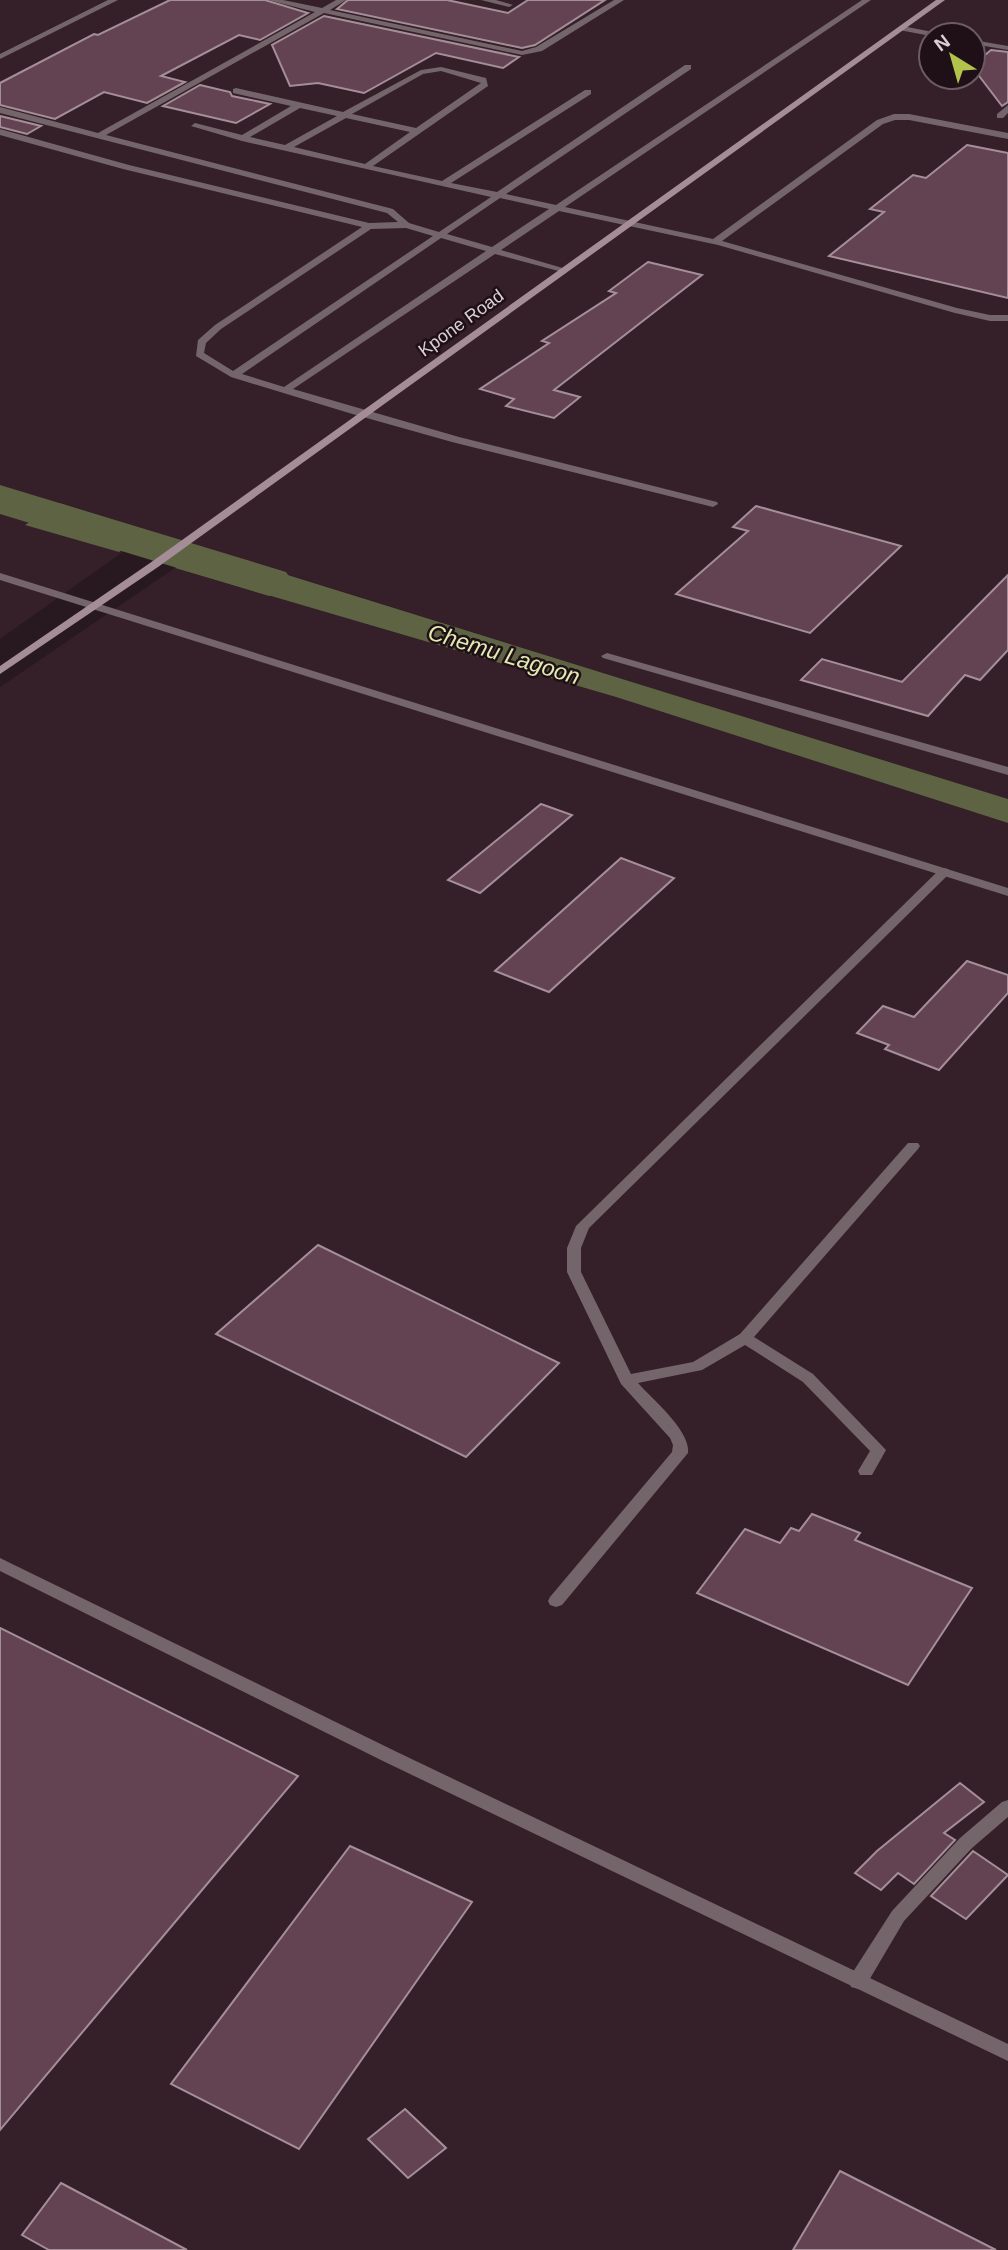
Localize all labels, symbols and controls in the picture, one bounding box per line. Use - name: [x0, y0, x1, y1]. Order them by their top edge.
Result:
- north arrow: [917, 21, 987, 91]
- text: N: [930, 30, 954, 55]
- street label: Kpone Road: [415, 285, 507, 361]
- water label: Chemu Lagoon: [425, 619, 583, 689]

